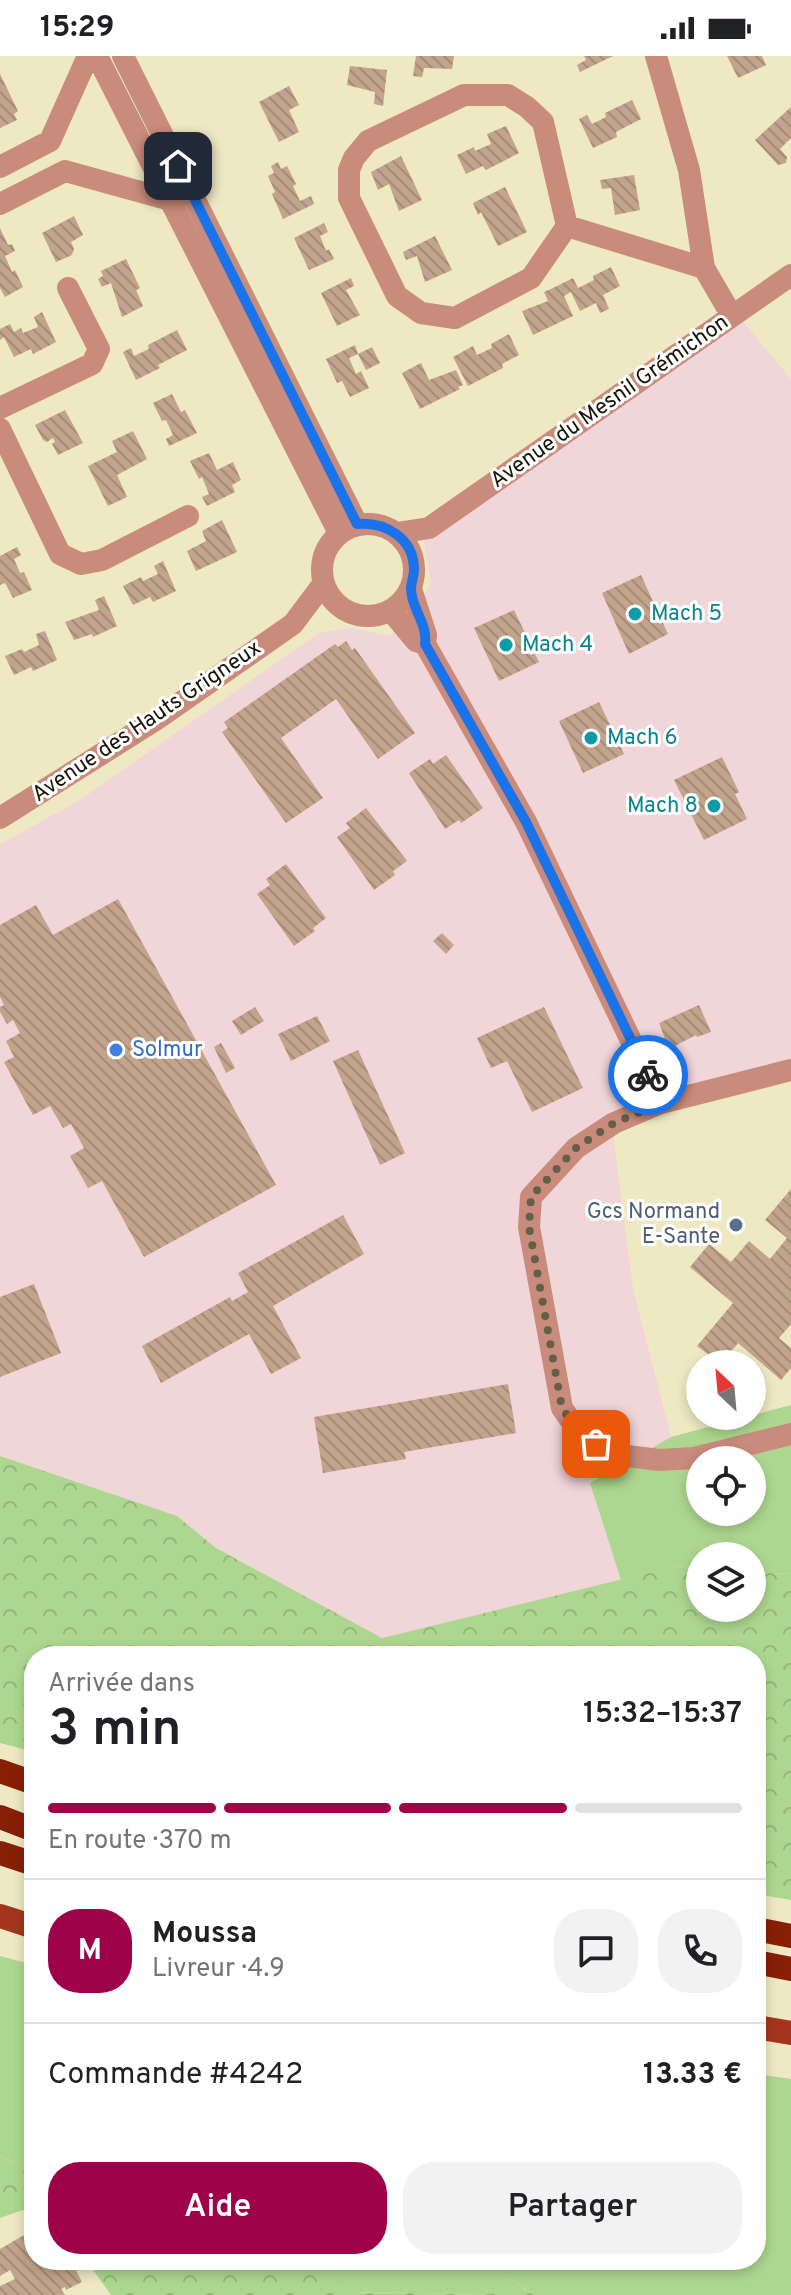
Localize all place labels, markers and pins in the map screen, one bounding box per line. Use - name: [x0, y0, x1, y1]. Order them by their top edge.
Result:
- pin: [144, 132, 212, 200]
- place label: Mach 5: [651, 601, 722, 628]
- marker: Mach 5: [626, 605, 644, 623]
- place label: Mach 4: [522, 632, 593, 659]
- marker: Mach 4: [497, 636, 515, 654]
- place label: Mach 6: [607, 725, 678, 752]
- marker: Mach 6: [582, 729, 600, 747]
- place label: Mach 8: [627, 793, 698, 820]
- marker: Mach 8: [705, 797, 723, 815]
- place label: Solmur: [132, 1037, 203, 1064]
- marker: Solmur: [107, 1041, 125, 1059]
- place label: Gcs Normand E-Sante: [587, 1199, 720, 1251]
- marker: Gcs Normand E-Sante: [727, 1216, 745, 1234]
- pin: [562, 1410, 630, 1478]

